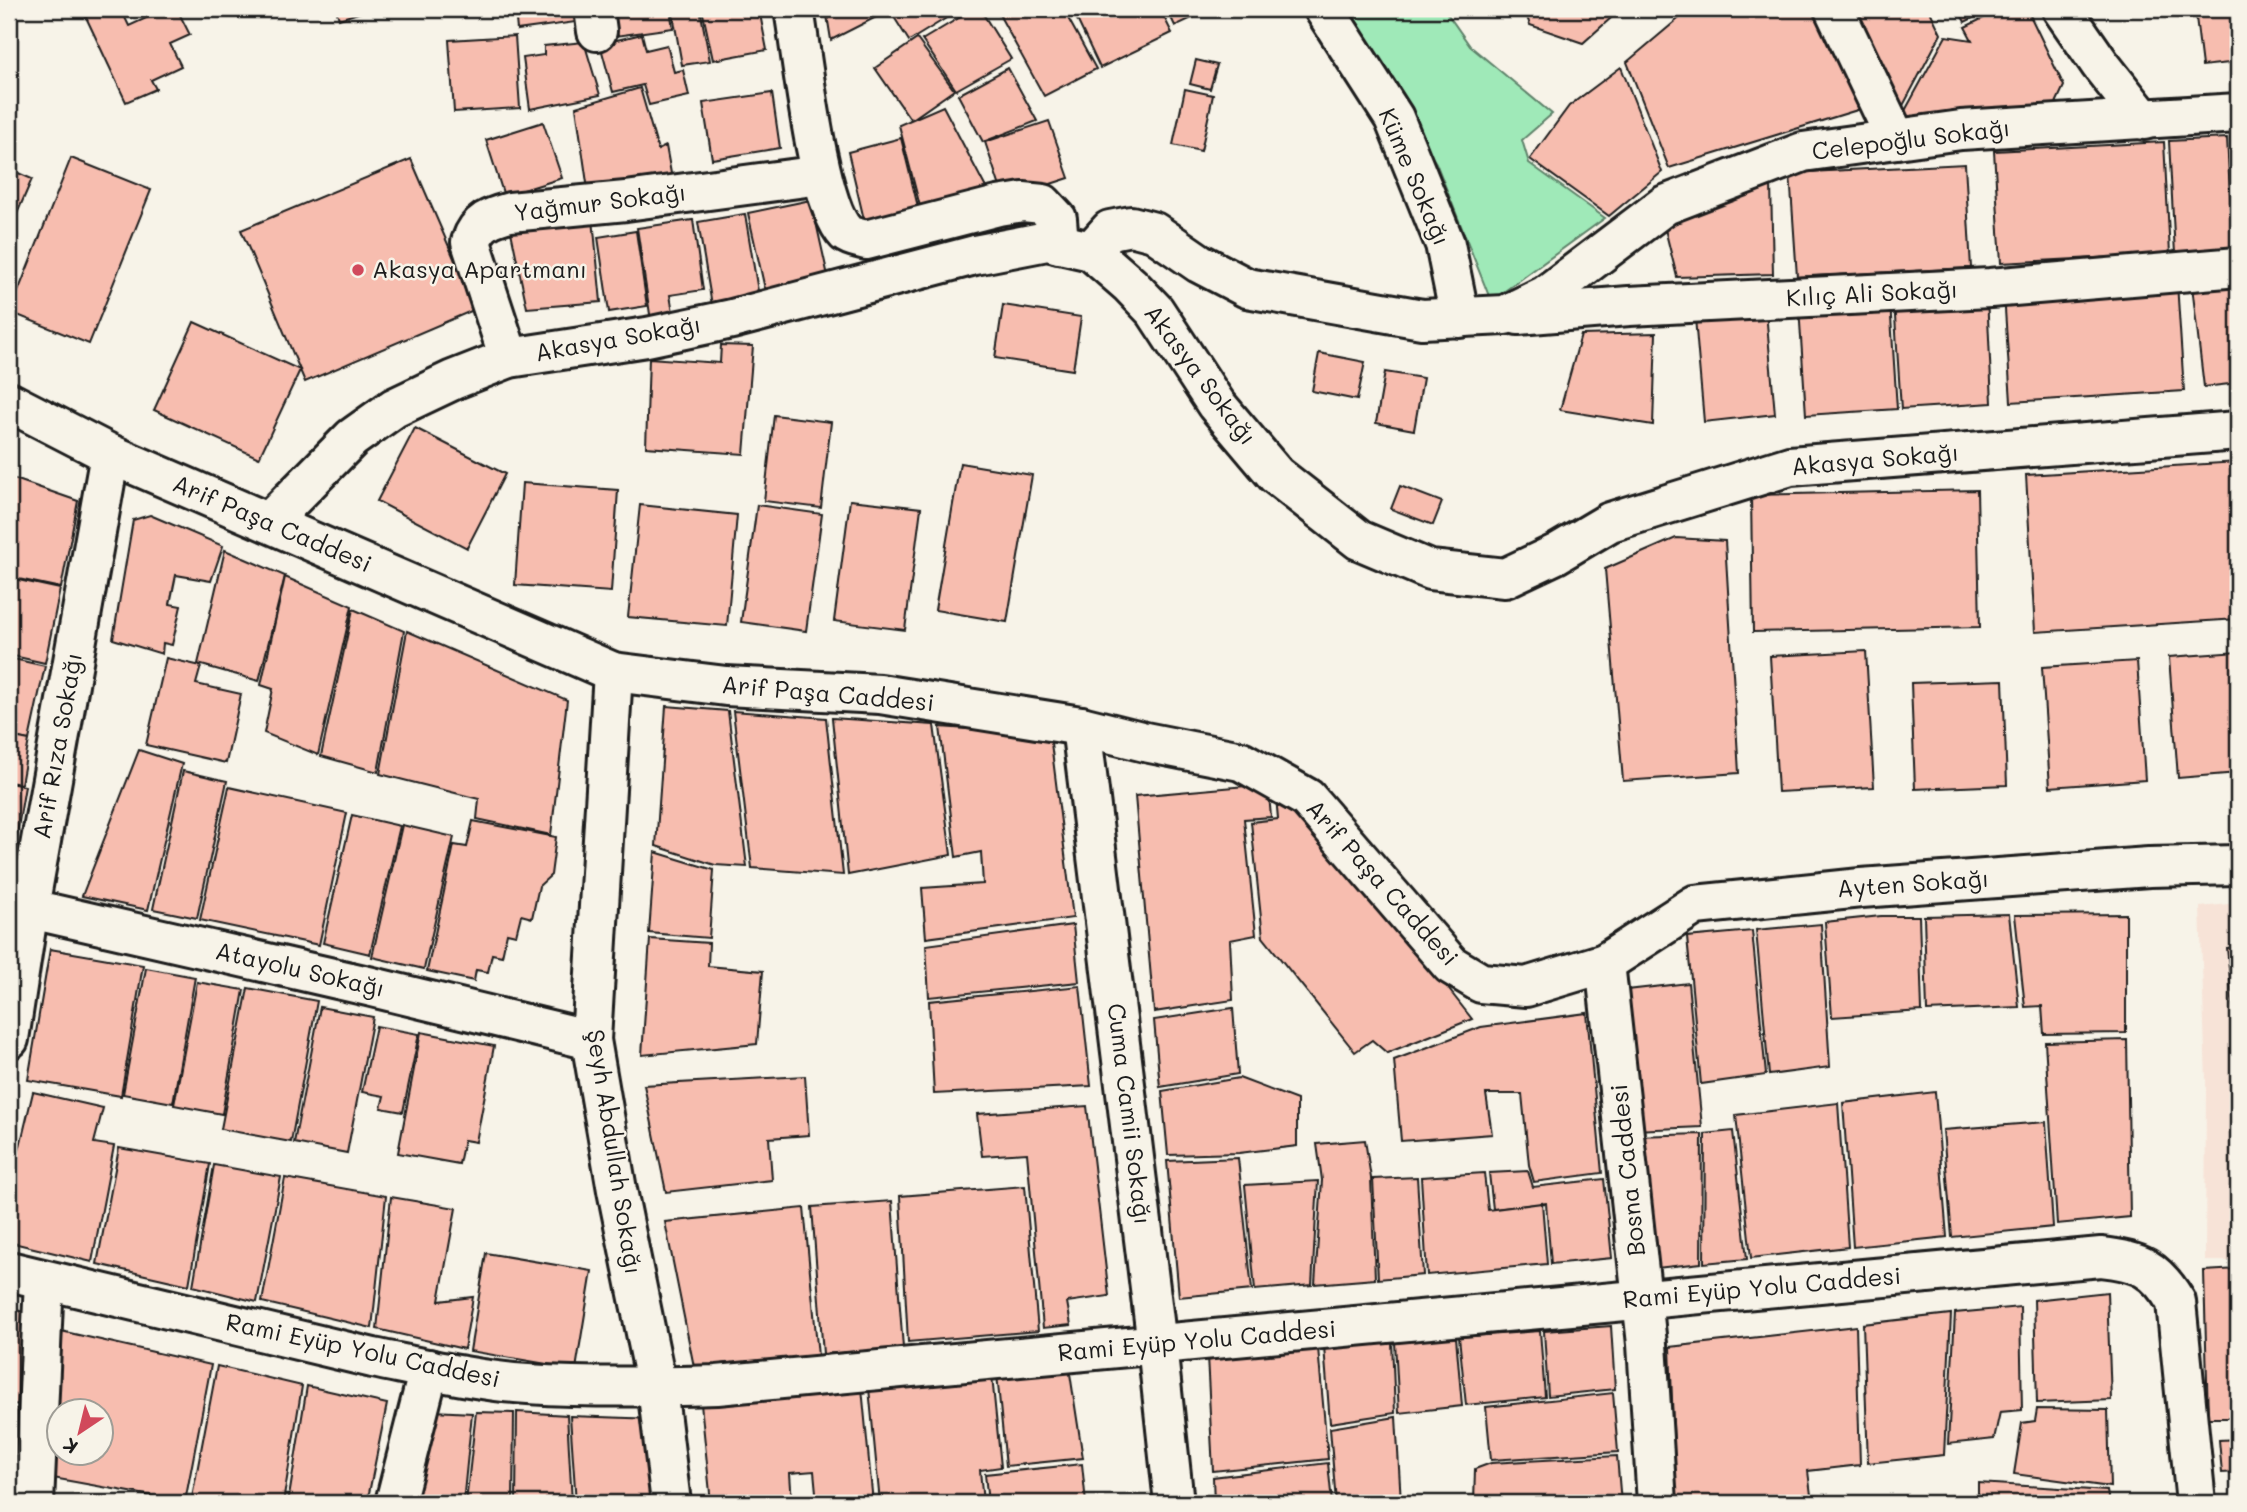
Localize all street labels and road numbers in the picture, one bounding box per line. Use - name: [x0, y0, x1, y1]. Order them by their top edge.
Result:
- street label: Küme Sokağı: [1373, 103, 1458, 250]
- street label: Celepoğlu Sokağı: [1810, 111, 2012, 166]
- street label: Yağmur Sokağı: [512, 176, 688, 227]
- street label: Kılıç Ali Sokağı: [1785, 273, 1959, 312]
- street label: Akasya Sokağı: [1138, 298, 1264, 451]
- street label: Akasya Sokağı: [532, 308, 703, 367]
- street label: Akasya Sokağı: [1790, 436, 1960, 481]
- street label: Arif Paşa Caddesi: [168, 467, 377, 579]
- street label: Arif Rıza Sokağı: [25, 650, 88, 841]
- street label: Arif Paşa Caddesi: [721, 668, 936, 717]
- street label: Arif Paşa Caddesi: [1300, 792, 1466, 972]
- street label: Ayten Sokağı: [1836, 862, 1990, 903]
- street label: Atayolu Sokağı: [213, 934, 388, 1003]
- street label: Cuma Camii Sokağı: [1102, 1001, 1159, 1226]
- street label: Şeyh Abdullah Sokağı: [581, 1027, 650, 1276]
- street label: Bosna Caddesi: [1602, 1082, 1651, 1258]
- street label: Rami Eyüp Yolu Caddesi: [1621, 1259, 1902, 1314]
- street label: Rami Eyüp Yolu Caddesi: [223, 1305, 503, 1394]
- street label: Rami Eyüp Yolu Caddesi: [1056, 1312, 1337, 1367]

